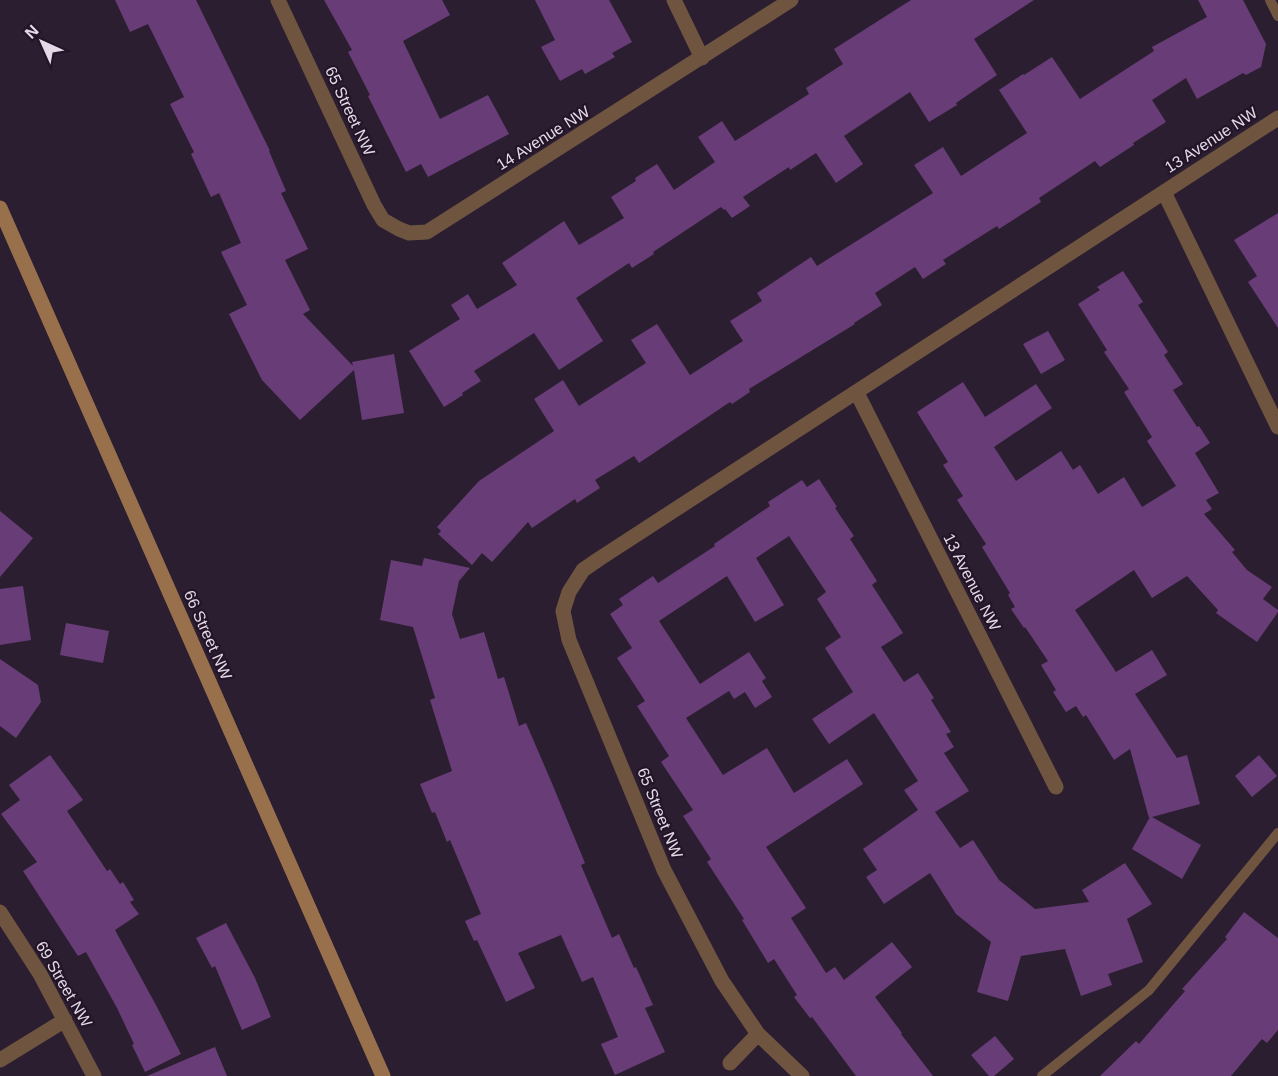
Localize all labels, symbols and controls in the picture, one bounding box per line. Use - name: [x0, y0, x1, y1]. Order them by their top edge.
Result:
- north arrow: [12, 12, 72, 72]
- text: N: [22, 22, 42, 42]
- street label: 65 Street NW: [322, 64, 378, 159]
- street label: 14 Avenue NW: [493, 102, 593, 173]
- street label: 13 Avenue NW: [1162, 103, 1261, 176]
- street label: 13 Avenue NW: [940, 531, 1004, 634]
- street label: 66 Street NW: [181, 588, 236, 683]
- street label: 65 Street NW: [634, 765, 686, 862]
- street label: 69 Street NW: [33, 938, 96, 1031]

